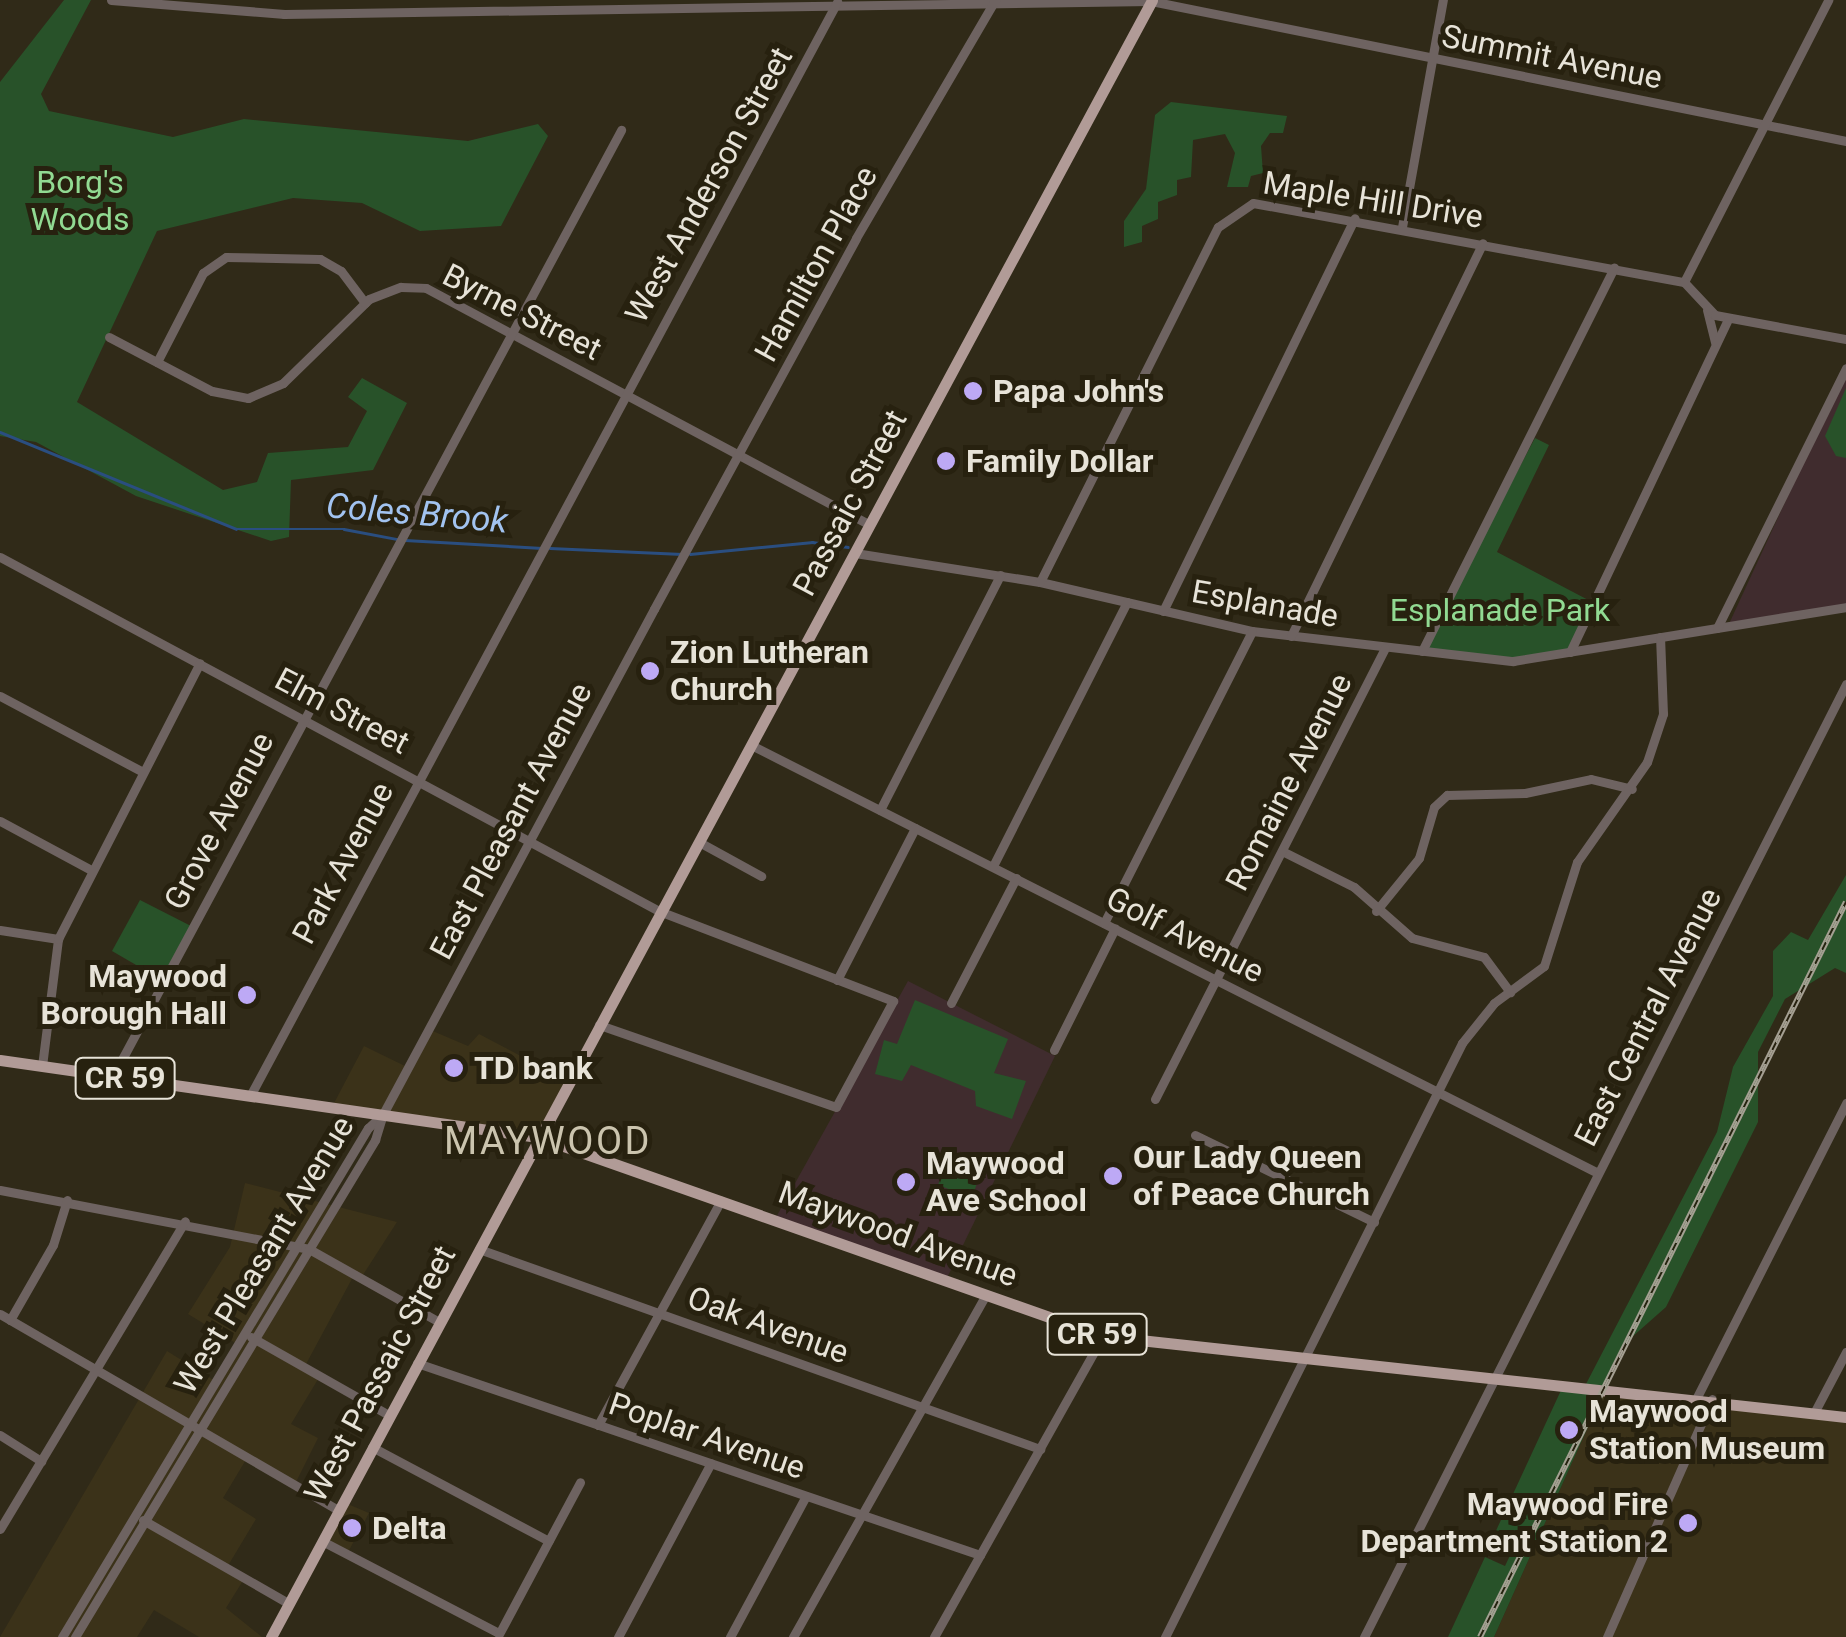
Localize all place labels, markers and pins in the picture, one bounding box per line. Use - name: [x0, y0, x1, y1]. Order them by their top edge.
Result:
- place label: Papa John's: [993, 372, 1164, 410]
- marker: Papa John's: [962, 380, 984, 402]
- place label: Family Dollar: [966, 442, 1154, 480]
- marker: Family Dollar: [935, 450, 957, 472]
- place label: Zion Lutheran Church: [670, 634, 869, 709]
- marker: Zion Lutheran Church: [639, 660, 661, 682]
- place label: Maywood Borough Hall: [40, 958, 227, 1033]
- marker: Maywood Borough Hall: [236, 984, 258, 1006]
- place label: TD bank: [474, 1049, 593, 1087]
- marker: TD bank: [443, 1057, 465, 1079]
- place label: Our Lady Queen of Peace Church: [1133, 1139, 1370, 1214]
- place label: Maywood Ave School: [926, 1145, 1087, 1220]
- marker: Our Lady Queen of Peace Church: [1102, 1165, 1124, 1187]
- marker: Maywood Ave School: [895, 1171, 917, 1193]
- place label: Maywood Station Museum: [1589, 1393, 1825, 1468]
- marker: Maywood Station Museum: [1558, 1419, 1580, 1441]
- place label: Maywood Fire Department Station 2: [1360, 1486, 1668, 1561]
- place label: Delta: [372, 1509, 447, 1547]
- marker: Maywood Fire Department Station 2: [1677, 1512, 1699, 1534]
- marker: Delta: [341, 1517, 363, 1539]

